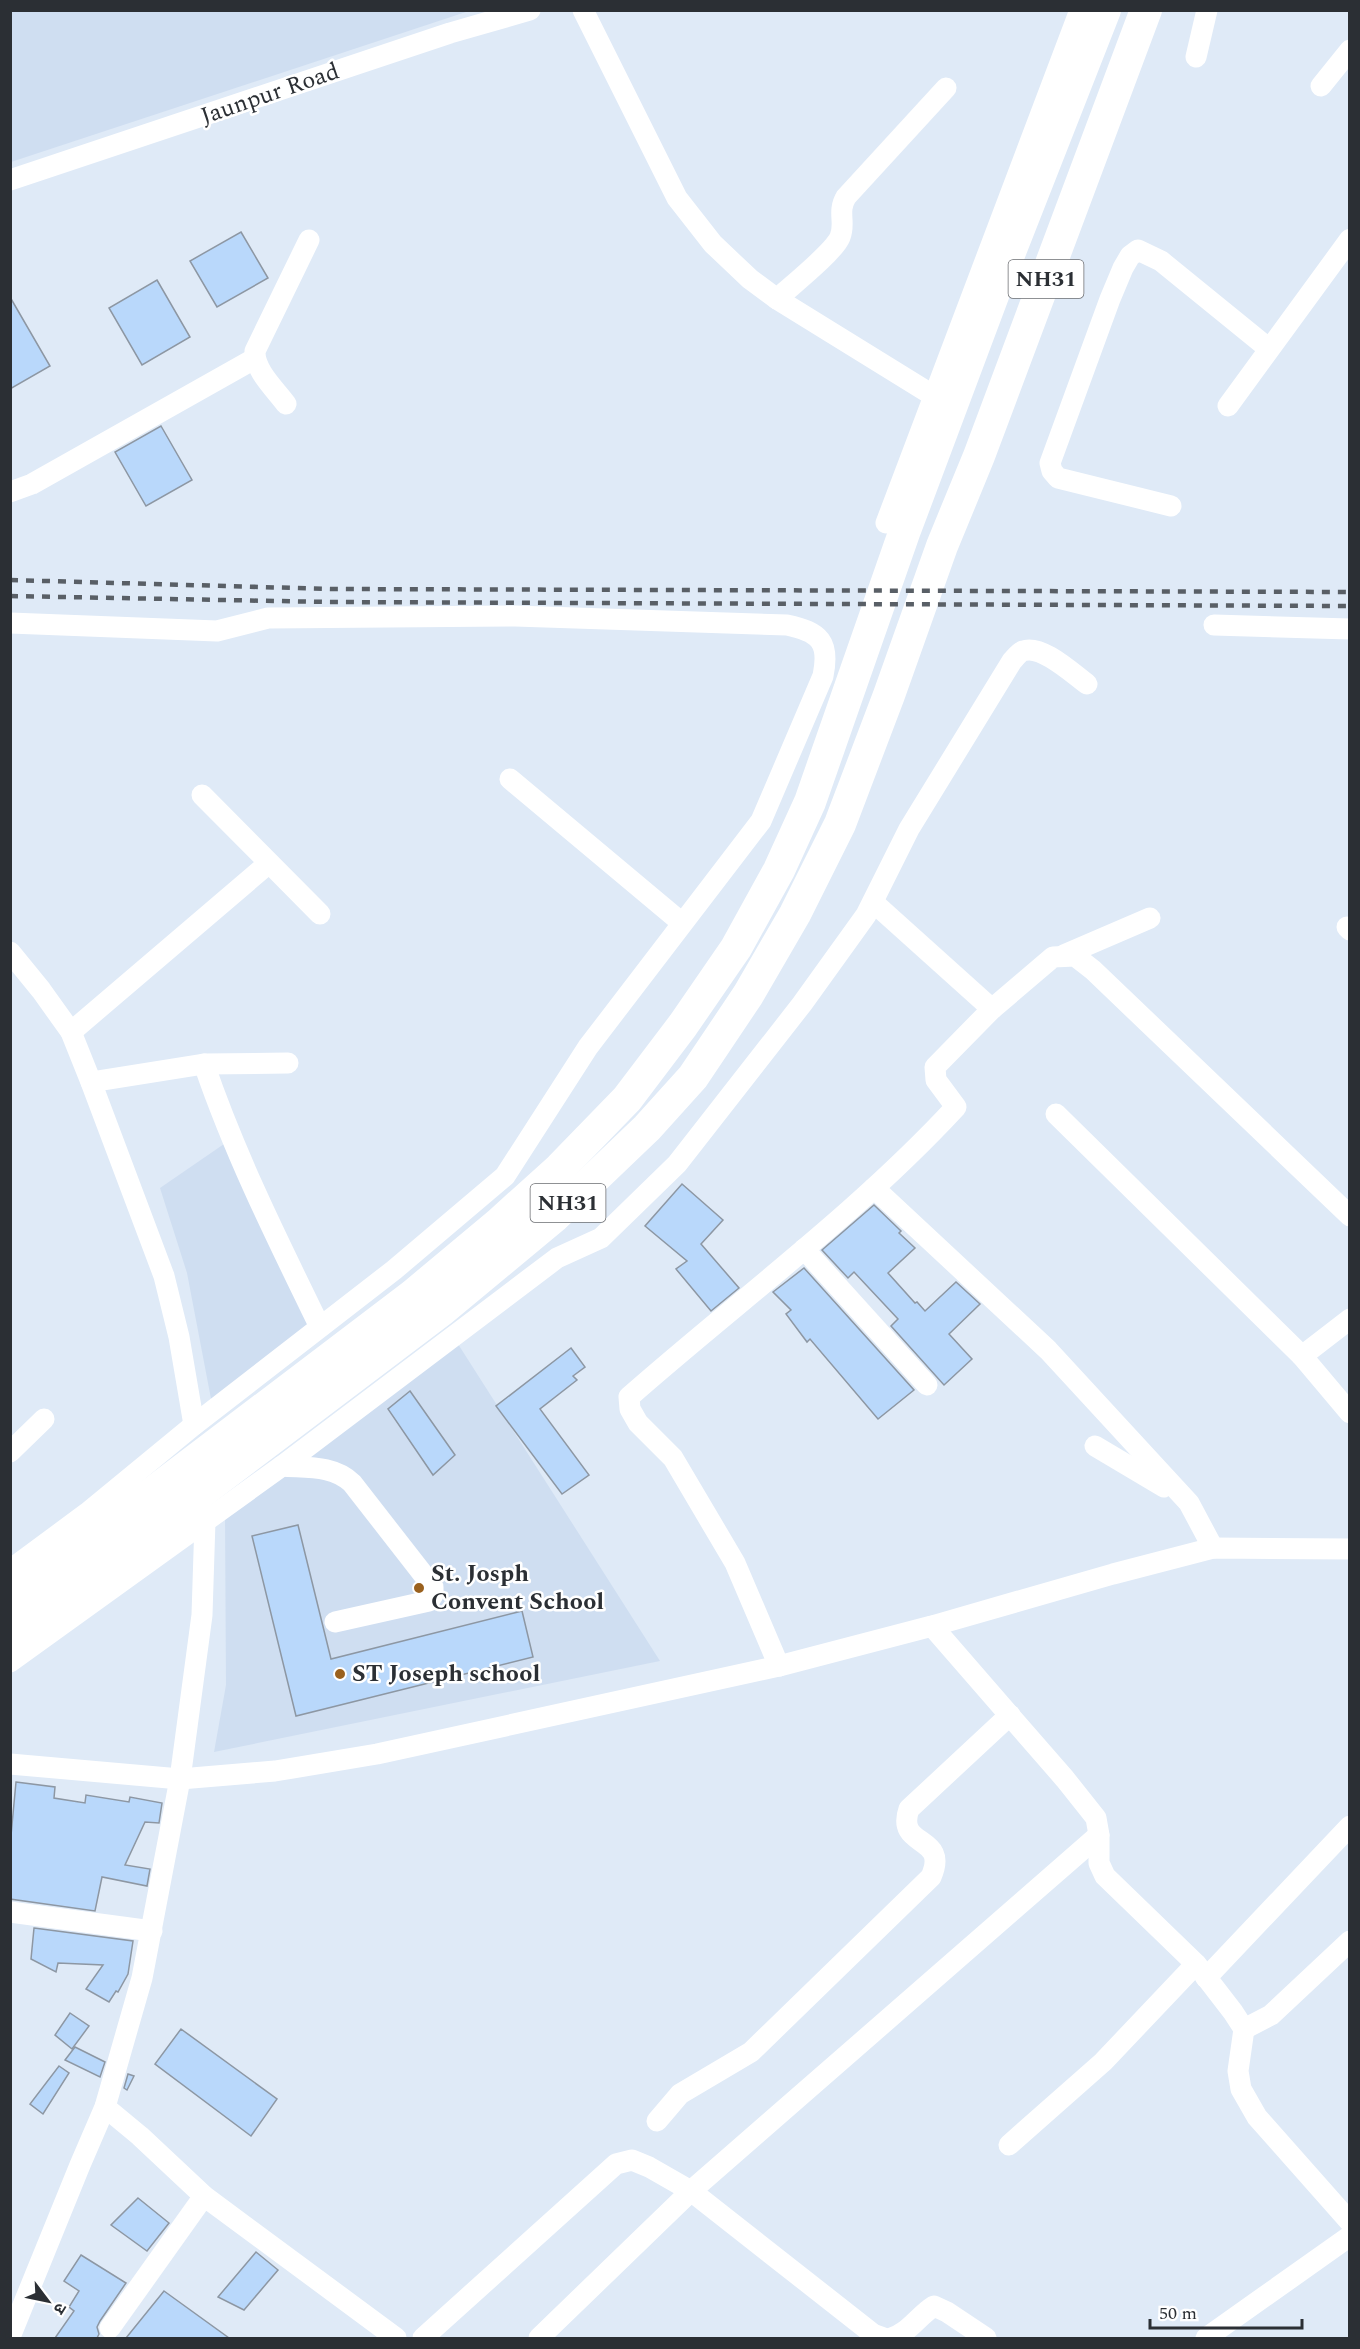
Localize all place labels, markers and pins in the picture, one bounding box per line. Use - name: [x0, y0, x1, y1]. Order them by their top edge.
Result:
- place label: St. Josph Convent School: [431, 1556, 604, 1620]
- marker: St. Josph Convent School: [412, 1581, 426, 1595]
- place label: ST Joseph school: [352, 1656, 540, 1692]
- marker: ST Joseph school: [333, 1667, 347, 1681]

